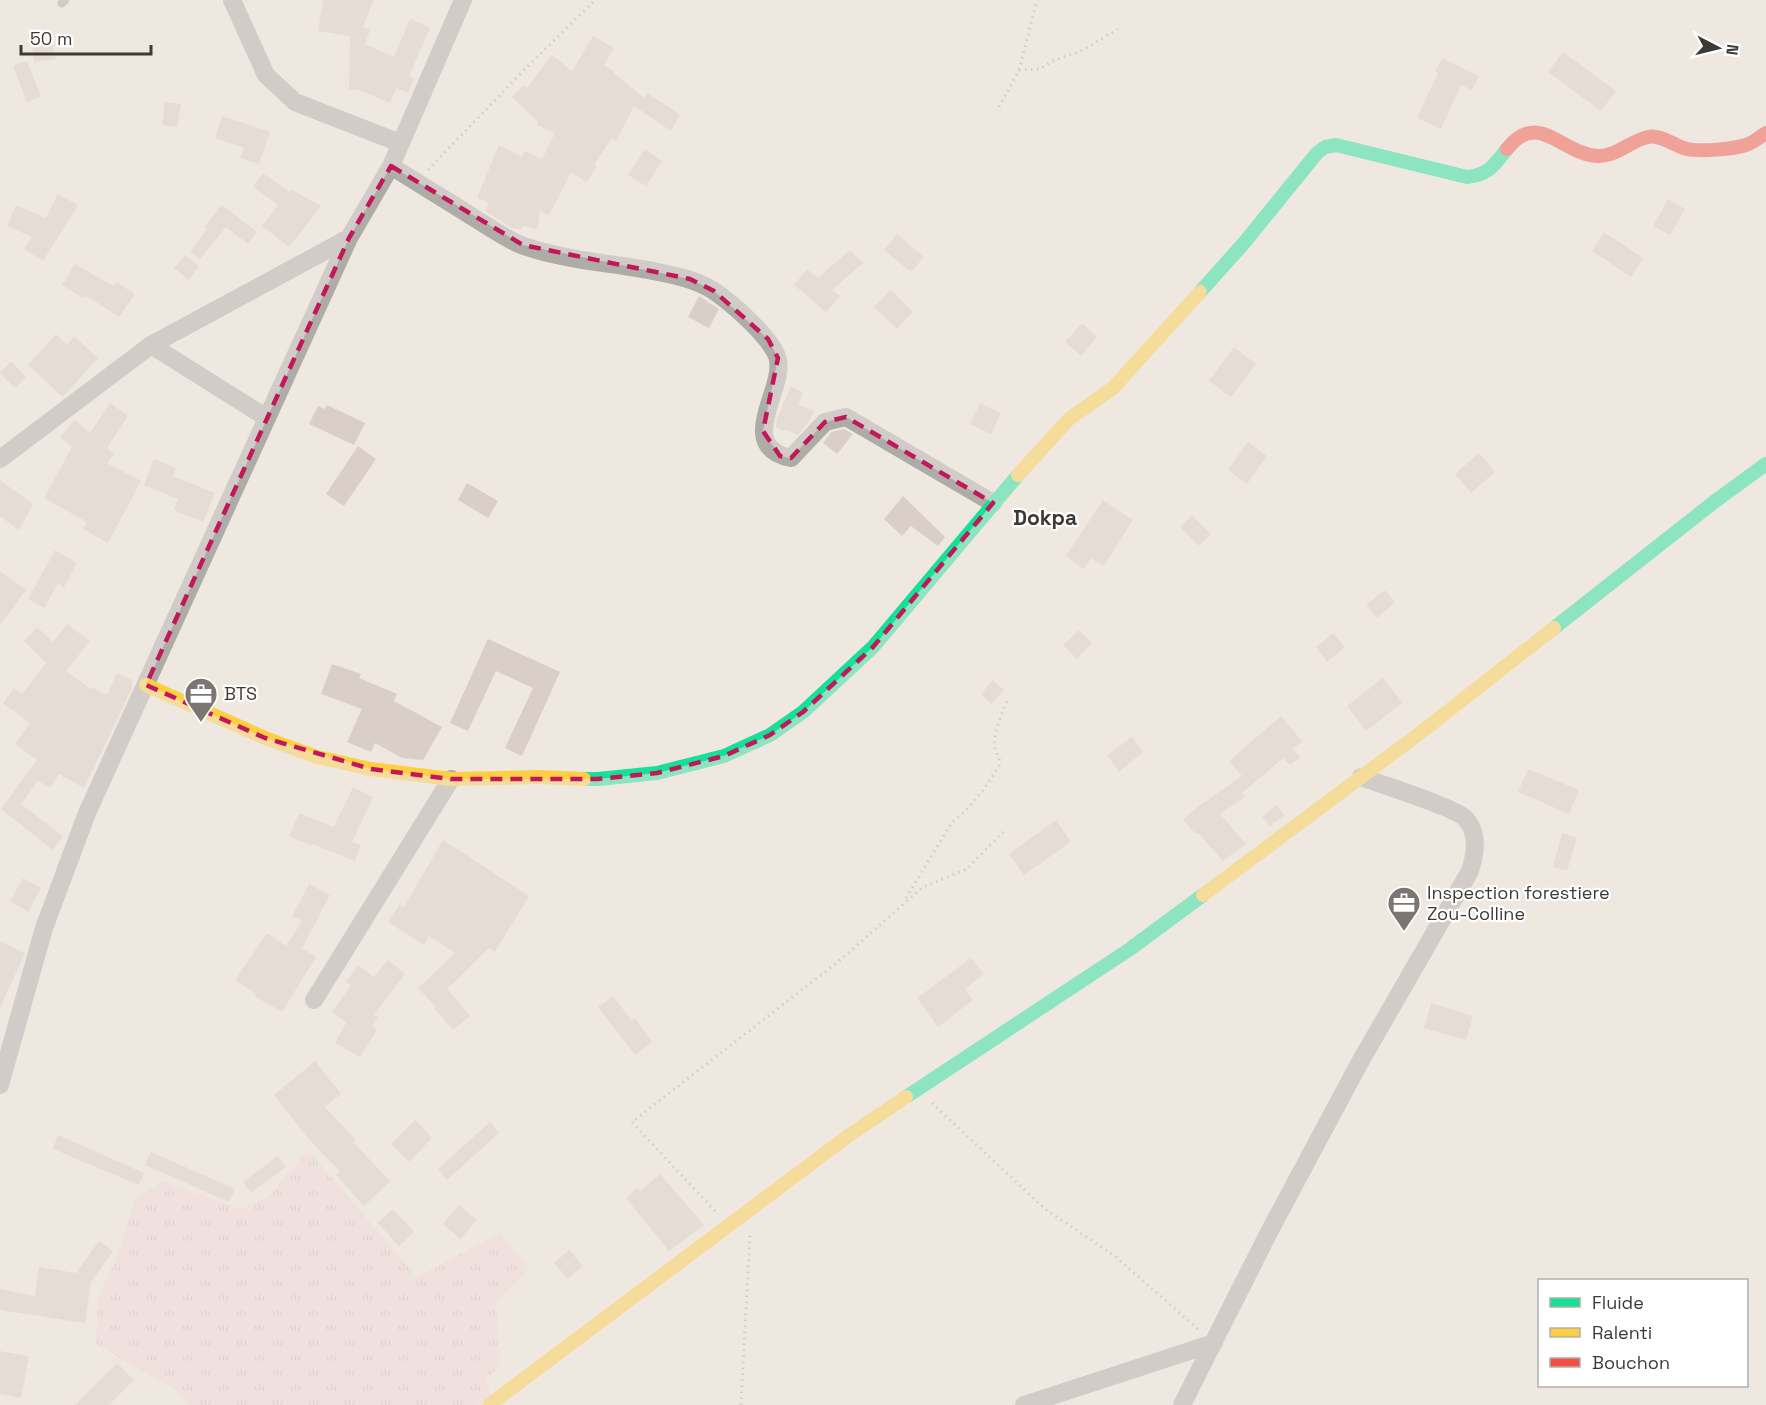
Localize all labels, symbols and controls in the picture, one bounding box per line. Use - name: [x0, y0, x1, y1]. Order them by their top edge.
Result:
- scale bar: [21, 18, 152, 56]
- north arrow: [1688, 18, 1748, 78]
- text: 50 m: [30, 27, 72, 50]
- text: N: [1721, 43, 1743, 56]
- district label: Dokpa: [1013, 504, 1077, 531]
- office icon: BTS: [183, 676, 219, 723]
- place label: BTS: [224, 682, 257, 705]
- place label: Inspection forestiere Zou-Colline: [1427, 881, 1610, 925]
- office icon: Inspection forestiere Zou-Colline: [1386, 885, 1422, 932]
- legend: [1538, 1279, 1748, 1387]
- text: Fluide: [1592, 1291, 1644, 1314]
- text: Ralenti: [1592, 1321, 1652, 1344]
- text: Bouchon: [1592, 1351, 1670, 1374]

